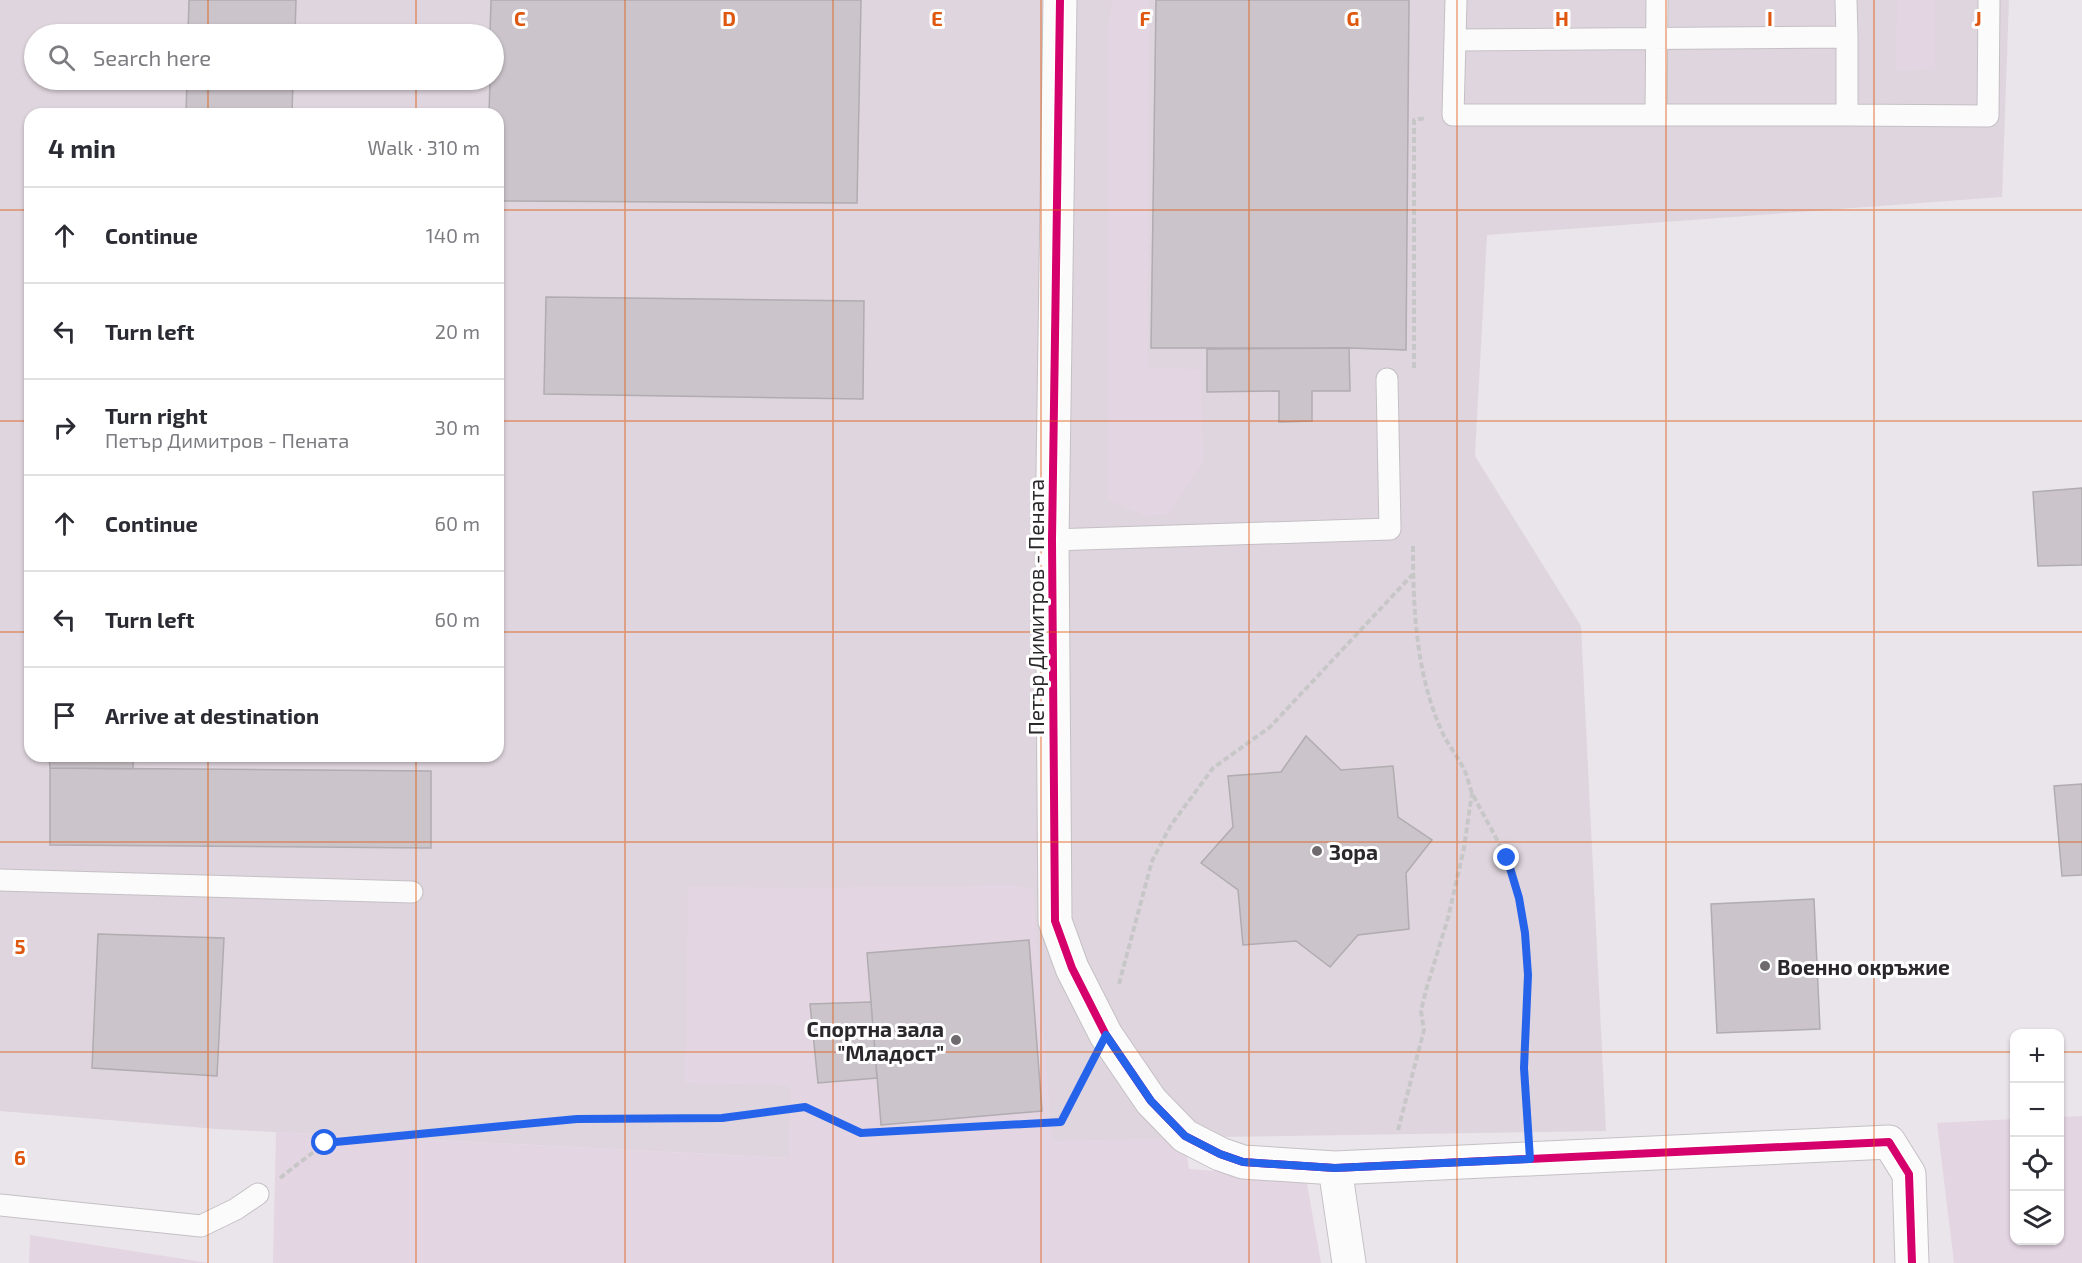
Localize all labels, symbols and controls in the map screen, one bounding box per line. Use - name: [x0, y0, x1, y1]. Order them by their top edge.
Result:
- text: C: [514, 6, 526, 30]
- text: D: [722, 6, 736, 30]
- text: E: [931, 6, 943, 30]
- text: F: [1139, 6, 1151, 30]
- text: G: [1347, 6, 1359, 30]
- text: H: [1555, 6, 1569, 30]
- text: I: [1767, 6, 1773, 30]
- text: J: [1974, 6, 1982, 30]
- search box: [24, 24, 504, 90]
- icon: search: [45, 41, 78, 74]
- text: Search here: [93, 44, 211, 70]
- text: 4 min: [48, 132, 116, 163]
- text: Walk · 310 m: [368, 135, 480, 159]
- icon: ahead: [48, 219, 81, 252]
- text: Continue: [105, 222, 198, 248]
- text: 140 m: [426, 223, 480, 247]
- icon: left: [48, 315, 81, 348]
- text: Turn left: [105, 318, 194, 344]
- text: 20 m: [435, 319, 480, 343]
- text: Turn right: [105, 402, 207, 428]
- icon: right: [48, 411, 81, 444]
- text: 30 m: [435, 415, 480, 439]
- text: Петър Димитров - Пената: [105, 428, 349, 452]
- street label: Петър Димитров - Пената: [1023, 479, 1048, 735]
- icon: ahead: [48, 507, 81, 540]
- text: Continue: [105, 510, 198, 536]
- text: 60 m: [435, 511, 480, 535]
- icon: left: [48, 603, 81, 636]
- text: Turn left: [105, 606, 194, 632]
- text: 60 m: [435, 607, 480, 631]
- icon: arrive: [48, 699, 81, 732]
- text: Arrive at destination: [105, 702, 319, 728]
- place label: Зора: [1329, 839, 1378, 864]
- marker: Зора: [1310, 844, 1324, 858]
- route end: [1493, 844, 1519, 870]
- text: 5: [14, 934, 26, 958]
- place label: Военно окръжие: [1777, 954, 1950, 979]
- marker: Военно окръжие: [1758, 959, 1772, 973]
- place label: Спортна зала "Младост": [807, 1016, 944, 1065]
- map controls: [2010, 1029, 2064, 1245]
- button: +: [2010, 1029, 2064, 1083]
- marker: Спортна зала "Младост": [949, 1033, 963, 1047]
- button: −: [2010, 1083, 2064, 1137]
- route start: [311, 1129, 337, 1155]
- button: locate: [2010, 1137, 2064, 1191]
- text: 6: [14, 1145, 26, 1169]
- button: layers: [2010, 1191, 2064, 1245]

